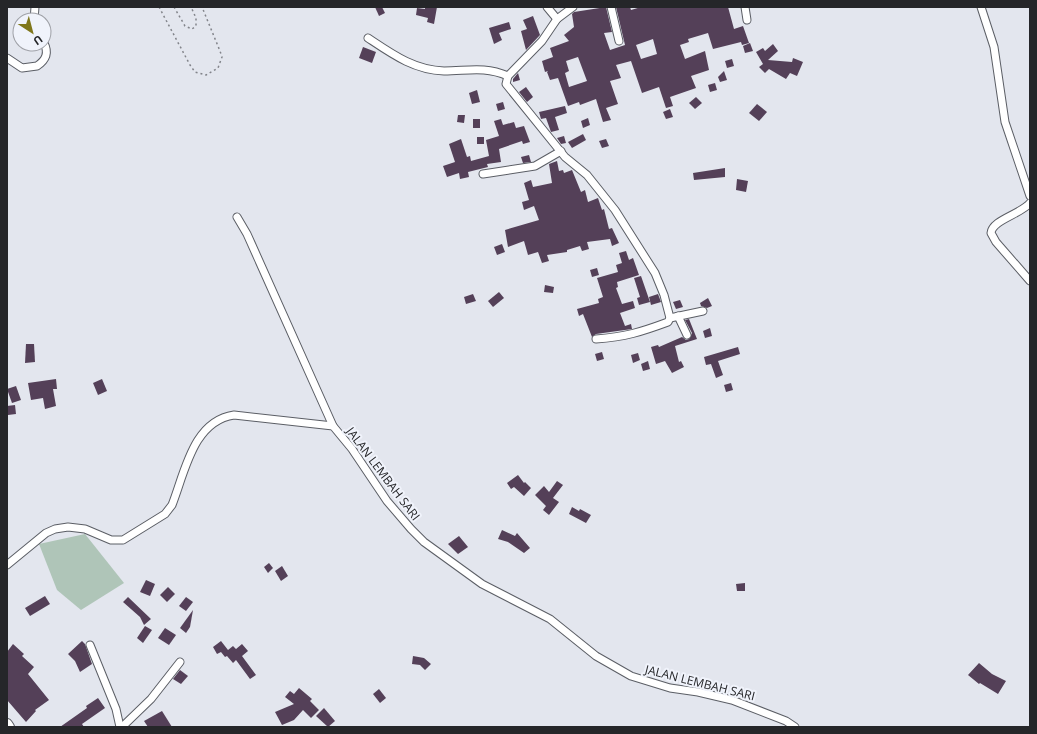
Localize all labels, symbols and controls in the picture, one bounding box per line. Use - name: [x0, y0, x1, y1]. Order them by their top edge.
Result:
- north arrow: [12, 12, 52, 52]
- text: U: [30, 32, 46, 49]
- street label: JALAN LEMBAH SARI: [342, 423, 424, 524]
- street label: JALAN LEMBAH SARI: [642, 660, 757, 704]

